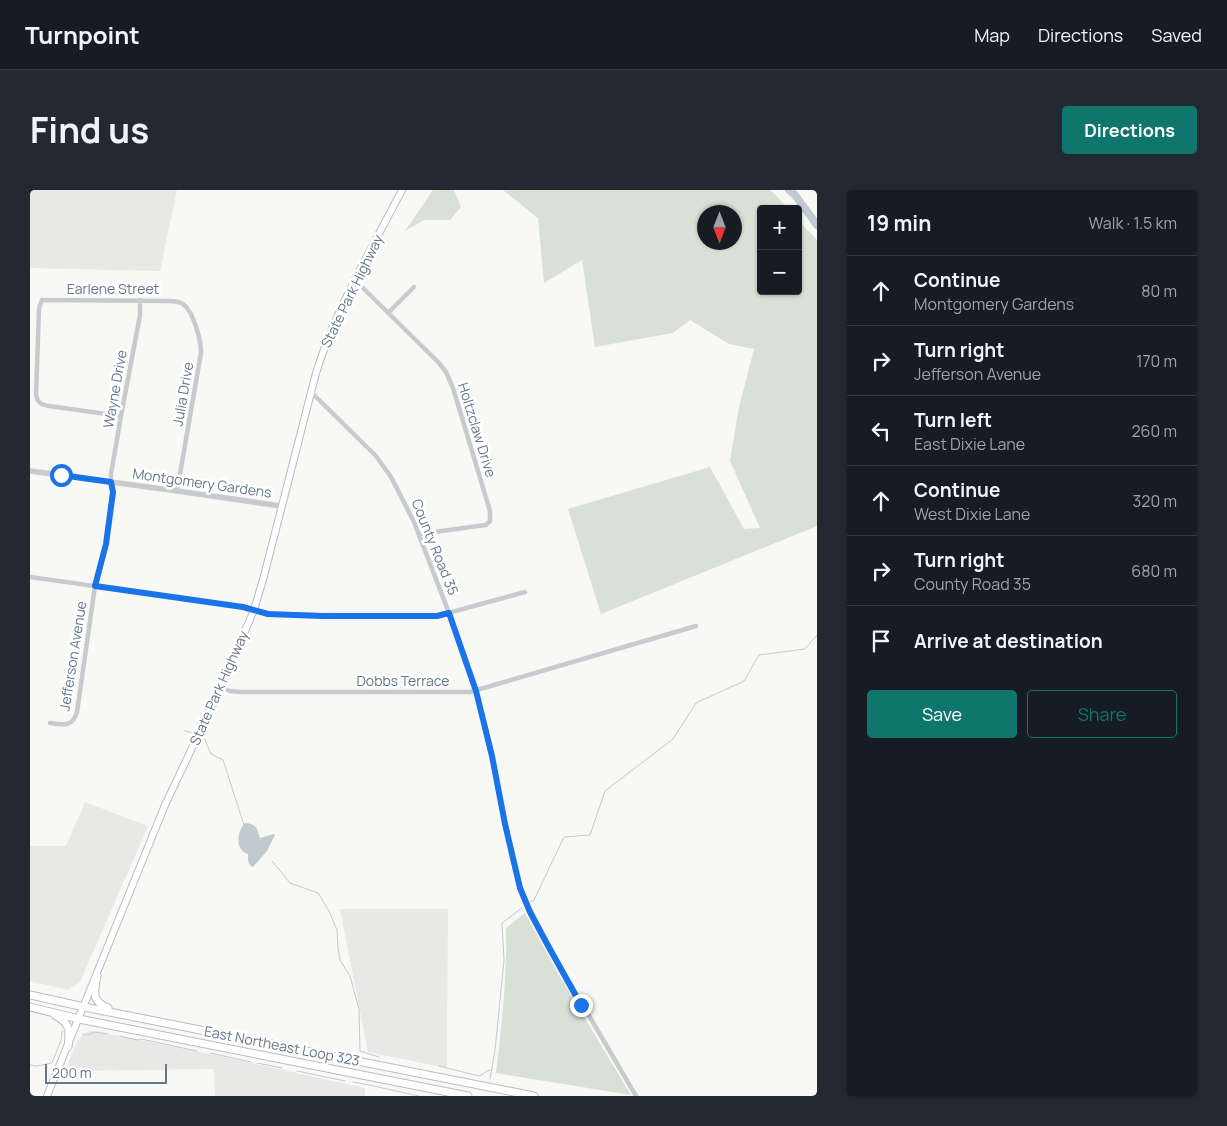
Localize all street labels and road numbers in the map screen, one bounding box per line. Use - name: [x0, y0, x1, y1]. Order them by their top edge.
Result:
- street label: State Park Highway: [316, 231, 387, 350]
- street label: Earlene Street: [67, 279, 160, 298]
- street label: Wayne Drive: [98, 348, 131, 430]
- street label: Julia Drive: [168, 360, 197, 427]
- street label: Holtzclaw Drive: [454, 380, 501, 480]
- street label: Montgomery Gardens: [131, 463, 273, 502]
- street label: County Road 35: [407, 496, 463, 598]
- street label: Jefferson Avenue: [54, 599, 91, 712]
- street label: State Park Highway: [185, 627, 253, 748]
- street label: Dobbs Terrace: [356, 671, 450, 690]
- street label: East Northeast Loop 323: [203, 1021, 362, 1070]

